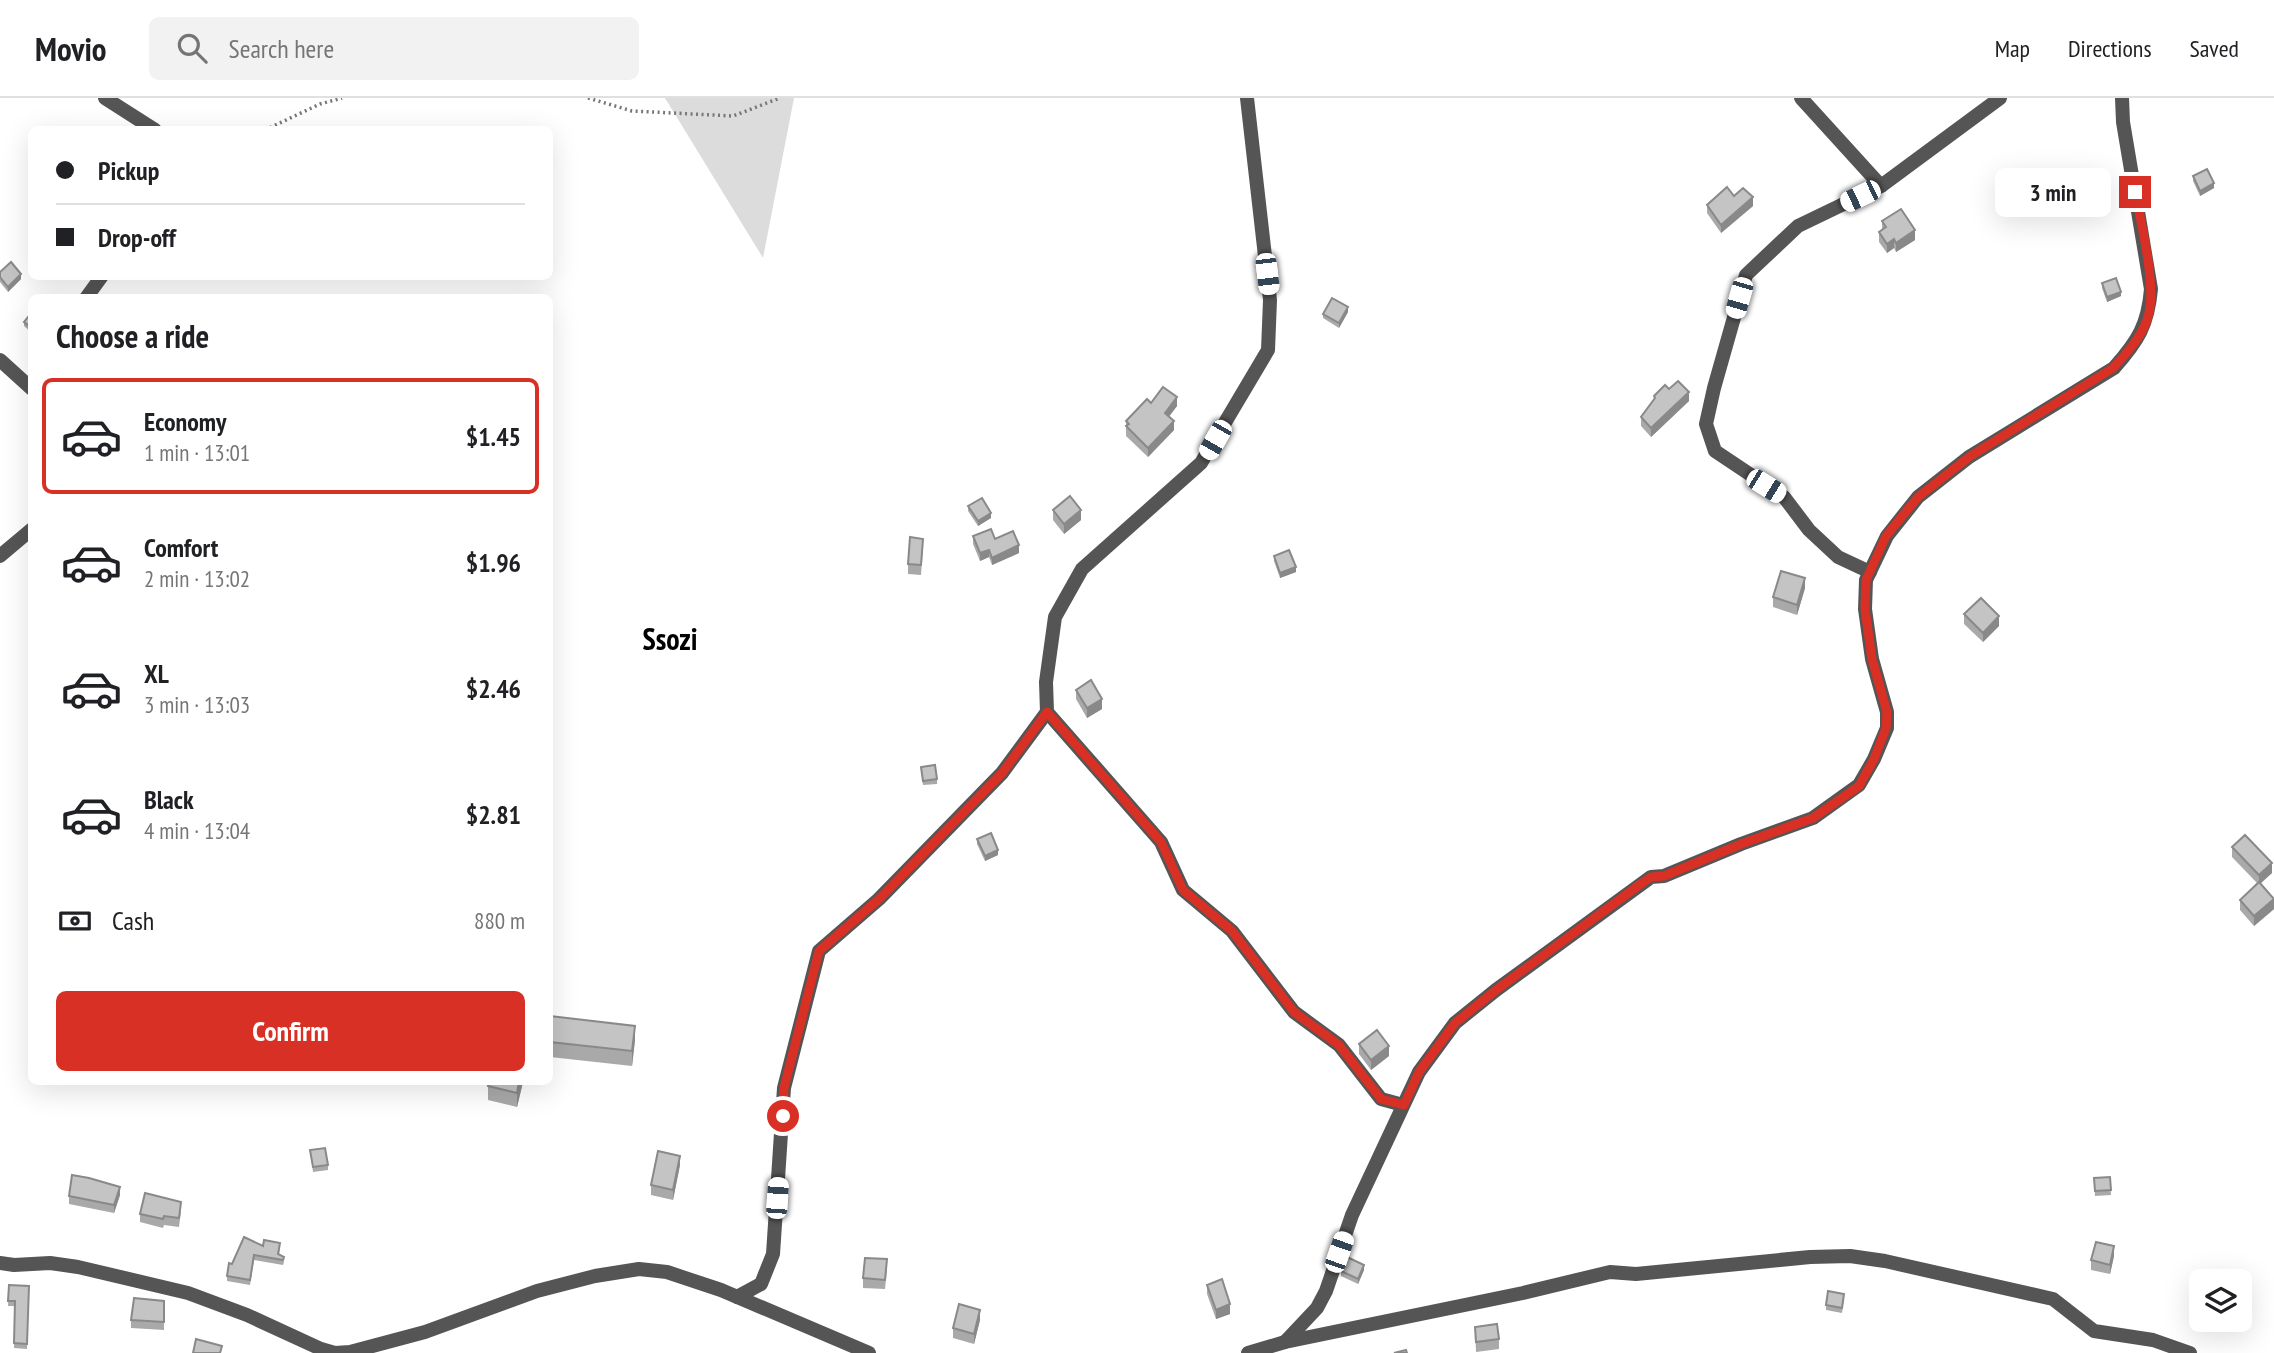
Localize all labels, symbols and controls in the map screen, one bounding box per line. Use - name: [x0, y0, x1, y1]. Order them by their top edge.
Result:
- search box: [149, 17, 639, 80]
- text: Movio: [35, 27, 107, 70]
- icon: search: [173, 29, 211, 67]
- text: Search here: [229, 32, 334, 65]
- text: Map: [1995, 33, 2030, 64]
- text: Directions: [2068, 33, 2152, 64]
- text: Saved: [2190, 33, 2239, 64]
- text: Pickup: [98, 154, 159, 187]
- callout: 3 min: [1995, 168, 2110, 217]
- route end: [2119, 176, 2151, 208]
- car: [1837, 177, 1884, 215]
- text: 3 min: [2030, 178, 2076, 207]
- text: Drop-off: [98, 221, 176, 254]
- car: [1255, 252, 1280, 296]
- car: [1724, 275, 1755, 321]
- text: Choose a ride: [56, 315, 209, 357]
- icon: car: [60, 405, 123, 468]
- text: Economy: [144, 405, 226, 438]
- car: [1196, 417, 1235, 463]
- text: $1.45: [466, 420, 521, 453]
- text: 1 min · 13:01: [144, 438, 250, 467]
- car: [1743, 466, 1790, 506]
- icon: car: [60, 531, 123, 594]
- text: Comfort: [144, 531, 218, 564]
- text: $1.96: [466, 546, 521, 579]
- text: 2 min · 13:02: [144, 564, 250, 593]
- district label: Ssozi: [642, 619, 698, 658]
- icon: car: [60, 657, 123, 720]
- text: XL: [144, 657, 169, 690]
- text: $2.46: [466, 672, 521, 705]
- text: 3 min · 13:03: [144, 690, 250, 719]
- icon: car: [60, 783, 123, 846]
- text: Black: [144, 783, 194, 816]
- text: $2.81: [466, 798, 521, 831]
- text: 4 min · 13:04: [144, 816, 250, 845]
- icon: cash: [56, 902, 94, 940]
- text: Cash: [112, 904, 154, 937]
- text: 880 m: [474, 906, 525, 935]
- button: Confirm: [56, 991, 525, 1071]
- route start: [767, 1100, 799, 1132]
- car: [766, 1176, 789, 1220]
- car: [1323, 1229, 1356, 1275]
- map controls: [2189, 1269, 2252, 1332]
- button: layers: [2189, 1269, 2252, 1332]

